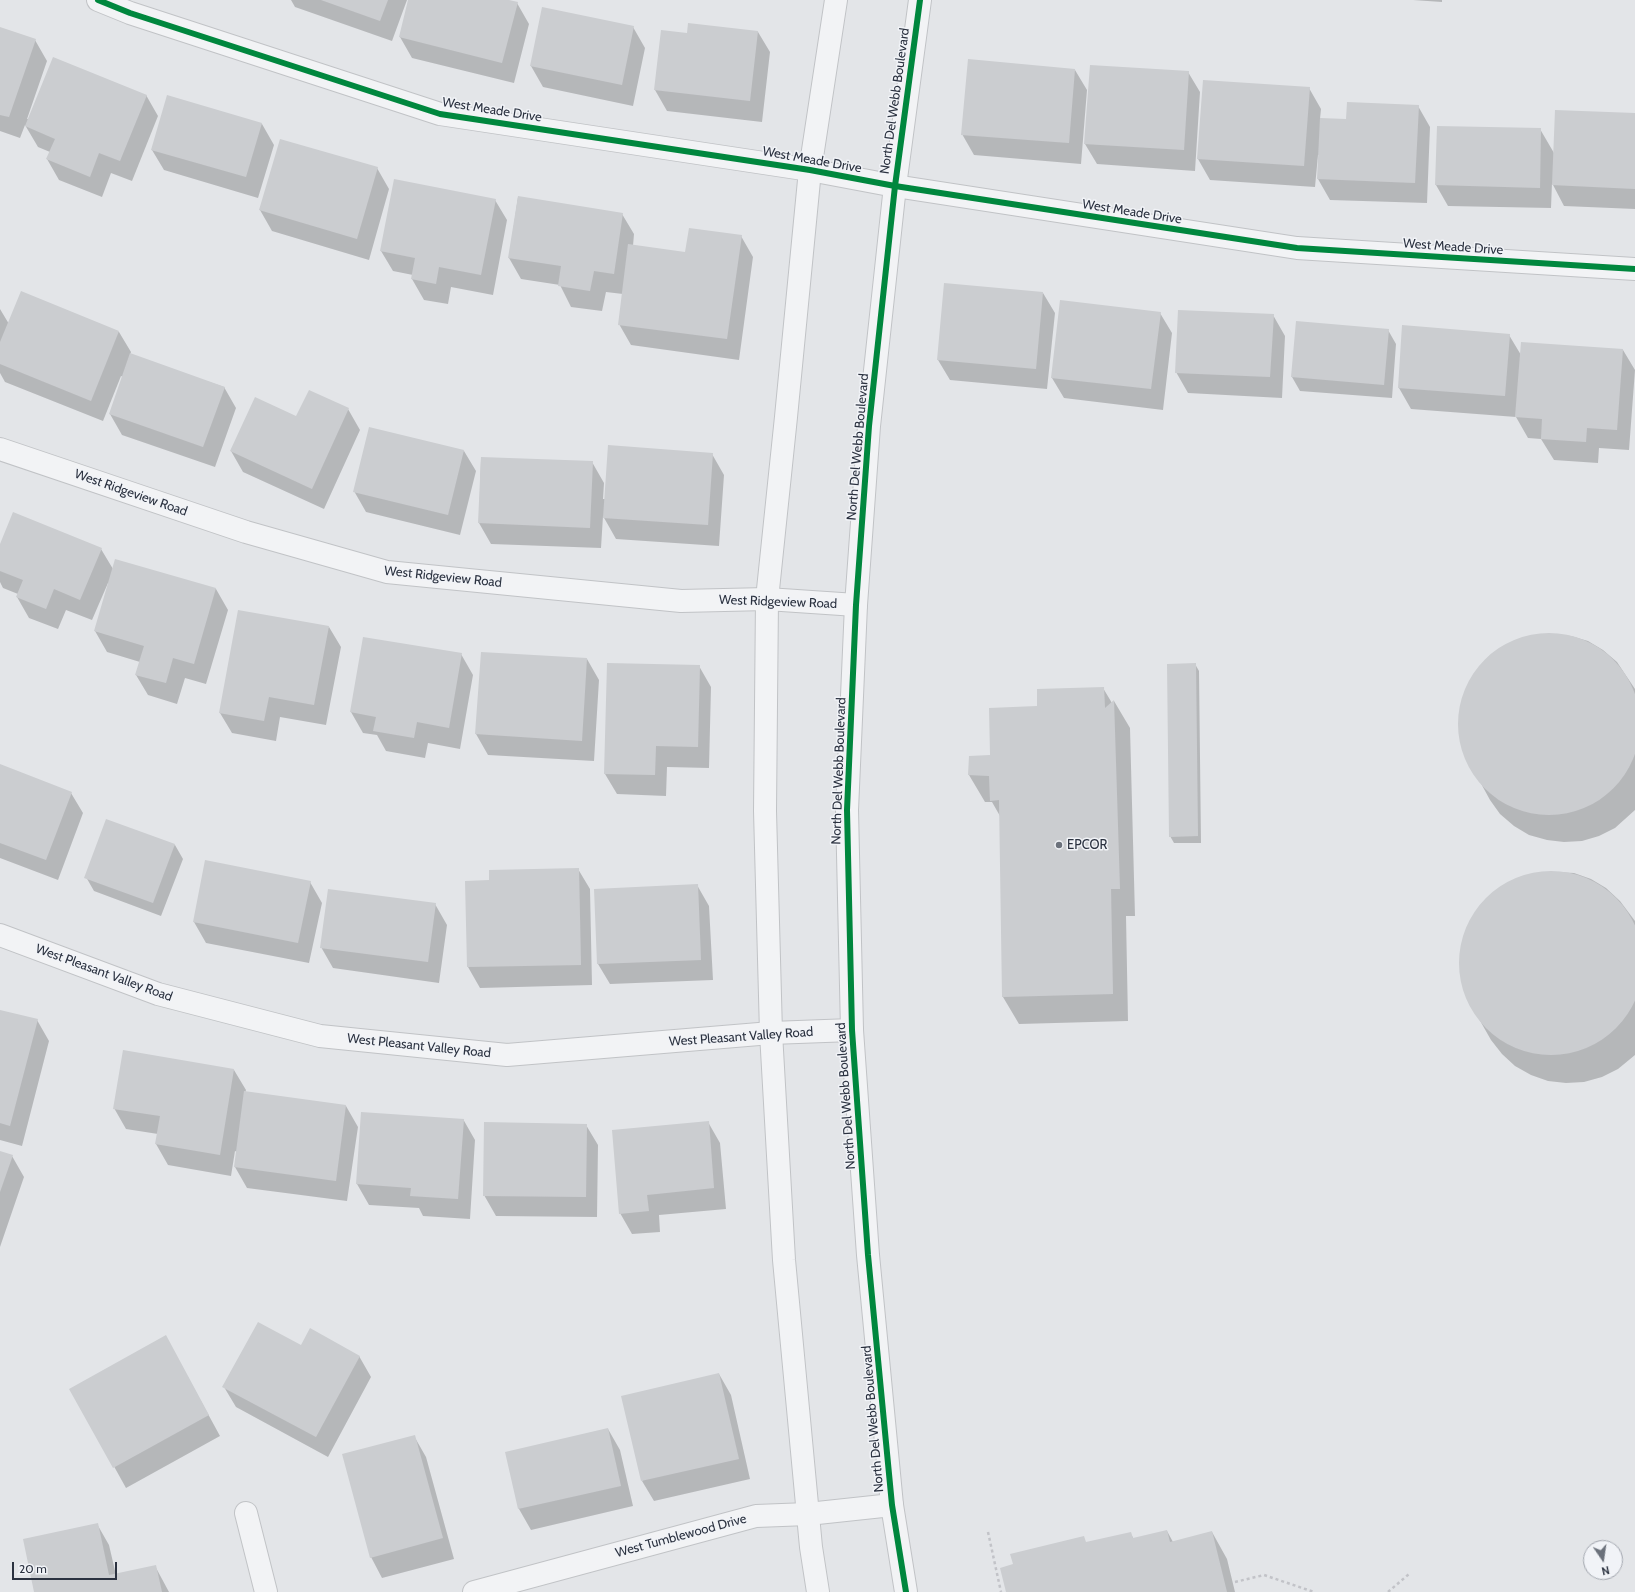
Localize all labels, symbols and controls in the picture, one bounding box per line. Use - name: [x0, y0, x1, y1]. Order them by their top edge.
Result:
- street label: North Del Webb Boulevard: [877, 27, 913, 175]
- street label: West Meade Drive: [441, 94, 543, 126]
- street label: West Meade Drive: [761, 144, 863, 176]
- street label: West Meade Drive: [1081, 196, 1183, 228]
- street label: West Meade Drive: [1402, 236, 1504, 258]
- street label: North Del Webb Boulevard: [844, 373, 872, 521]
- street label: West Ridgeview Road: [73, 466, 189, 520]
- street label: West Ridgeview Road: [383, 563, 503, 591]
- street label: West Ridgeview Road: [719, 592, 837, 612]
- street label: North Del Webb Boulevard: [829, 697, 849, 845]
- place label: EPCOR: [1067, 837, 1107, 853]
- marker: EPCOR: [1054, 840, 1064, 850]
- street label: West Pleasant Valley Road: [33, 941, 175, 1005]
- street label: North Del Webb Boulevard: [833, 1022, 859, 1170]
- street label: West Pleasant Valley Road: [668, 1024, 814, 1050]
- street label: West Pleasant Valley Road: [346, 1031, 492, 1061]
- street label: North Del Webb Boulevard: [859, 1345, 887, 1493]
- street label: West Tumblewood Drive: [614, 1511, 748, 1561]
- north arrow: [1583, 1540, 1623, 1580]
- scale bar: [14, 1554, 119, 1580]
- text: 20 m: [19, 1561, 47, 1576]
- text: N: [1600, 1563, 1611, 1578]

